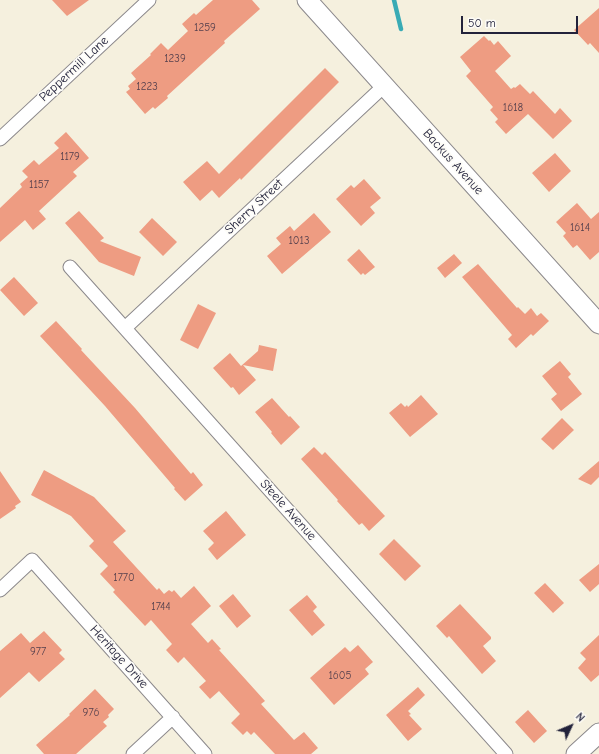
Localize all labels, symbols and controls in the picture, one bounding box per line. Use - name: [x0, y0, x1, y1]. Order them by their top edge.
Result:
- scale bar: [463, 8, 580, 34]
- text: 50 m: [468, 16, 496, 30]
- house number: 1259: [194, 21, 216, 35]
- street label: Peppermill Lane: [36, 33, 112, 105]
- house number: 1239: [164, 52, 186, 66]
- house number: 1223: [136, 80, 158, 94]
- house number: 1618: [503, 101, 523, 115]
- street label: Backus Avenue: [419, 126, 487, 198]
- house number: 1179: [60, 150, 80, 164]
- street label: Sherry Street: [222, 176, 286, 238]
- house number: 1157: [29, 178, 49, 192]
- house number: 1614: [570, 221, 590, 235]
- house number: 1013: [289, 234, 309, 248]
- street label: Steele Avenue: [256, 476, 320, 544]
- house number: 1770: [113, 571, 135, 585]
- house number: 1744: [151, 600, 171, 614]
- street label: Heritage Drive: [87, 622, 151, 692]
- house number: 977: [30, 645, 46, 659]
- house number: 1605: [329, 669, 351, 683]
- house number: 976: [83, 706, 99, 720]
- north arrow: [551, 706, 591, 746]
- text: N: [573, 710, 587, 724]

